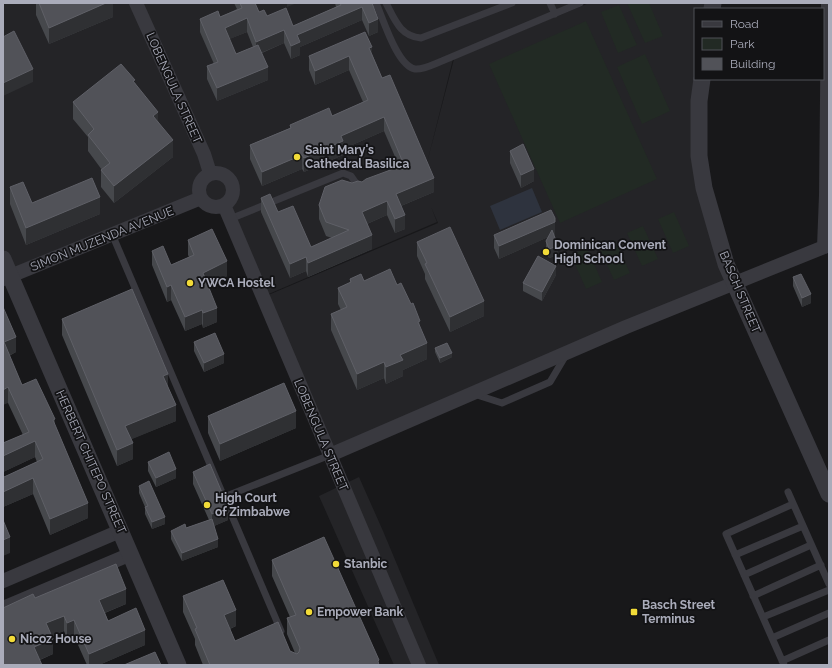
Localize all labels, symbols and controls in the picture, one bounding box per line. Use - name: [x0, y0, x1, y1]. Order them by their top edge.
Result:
- legend: [694, 8, 824, 80]
- text: Road: [730, 17, 759, 31]
- street label: LOBENGULA STREET: [143, 30, 205, 146]
- text: Park: [730, 37, 755, 51]
- text: Building: [730, 57, 776, 71]
- place label: Saint Mary's Cathedral Basilica: [305, 143, 409, 171]
- marker: Saint Mary's Cathedral Basilica: [292, 152, 302, 162]
- street label: SIMON MUZENDA AVENUE: [28, 204, 176, 274]
- place label: Dominican Convent High School: [554, 238, 667, 266]
- marker: Dominican Convent High School: [541, 247, 551, 257]
- street label: BASCH STREET: [716, 249, 764, 336]
- place label: YWCA Hostel: [198, 276, 275, 290]
- marker: YWCA Hostel: [185, 278, 195, 288]
- street label: LOBENGULA STREET: [291, 377, 351, 494]
- street label: HERBERT CHITEPO STREET: [53, 388, 129, 537]
- place label: High Court of Zimbabwe: [215, 491, 290, 519]
- marker: High Court of Zimbabwe: [202, 500, 212, 510]
- place label: Stanbic: [344, 557, 388, 571]
- marker: Stanbic: [331, 559, 341, 569]
- place label: Basch Street Terminus: [642, 598, 716, 626]
- place label: Empower Bank: [317, 605, 404, 619]
- marker: Empower Bank: [304, 607, 314, 617]
- marker: Basch Street Terminus: [629, 607, 639, 617]
- place label: Nicoz House: [20, 632, 92, 646]
- marker: Nicoz House: [7, 634, 17, 644]

